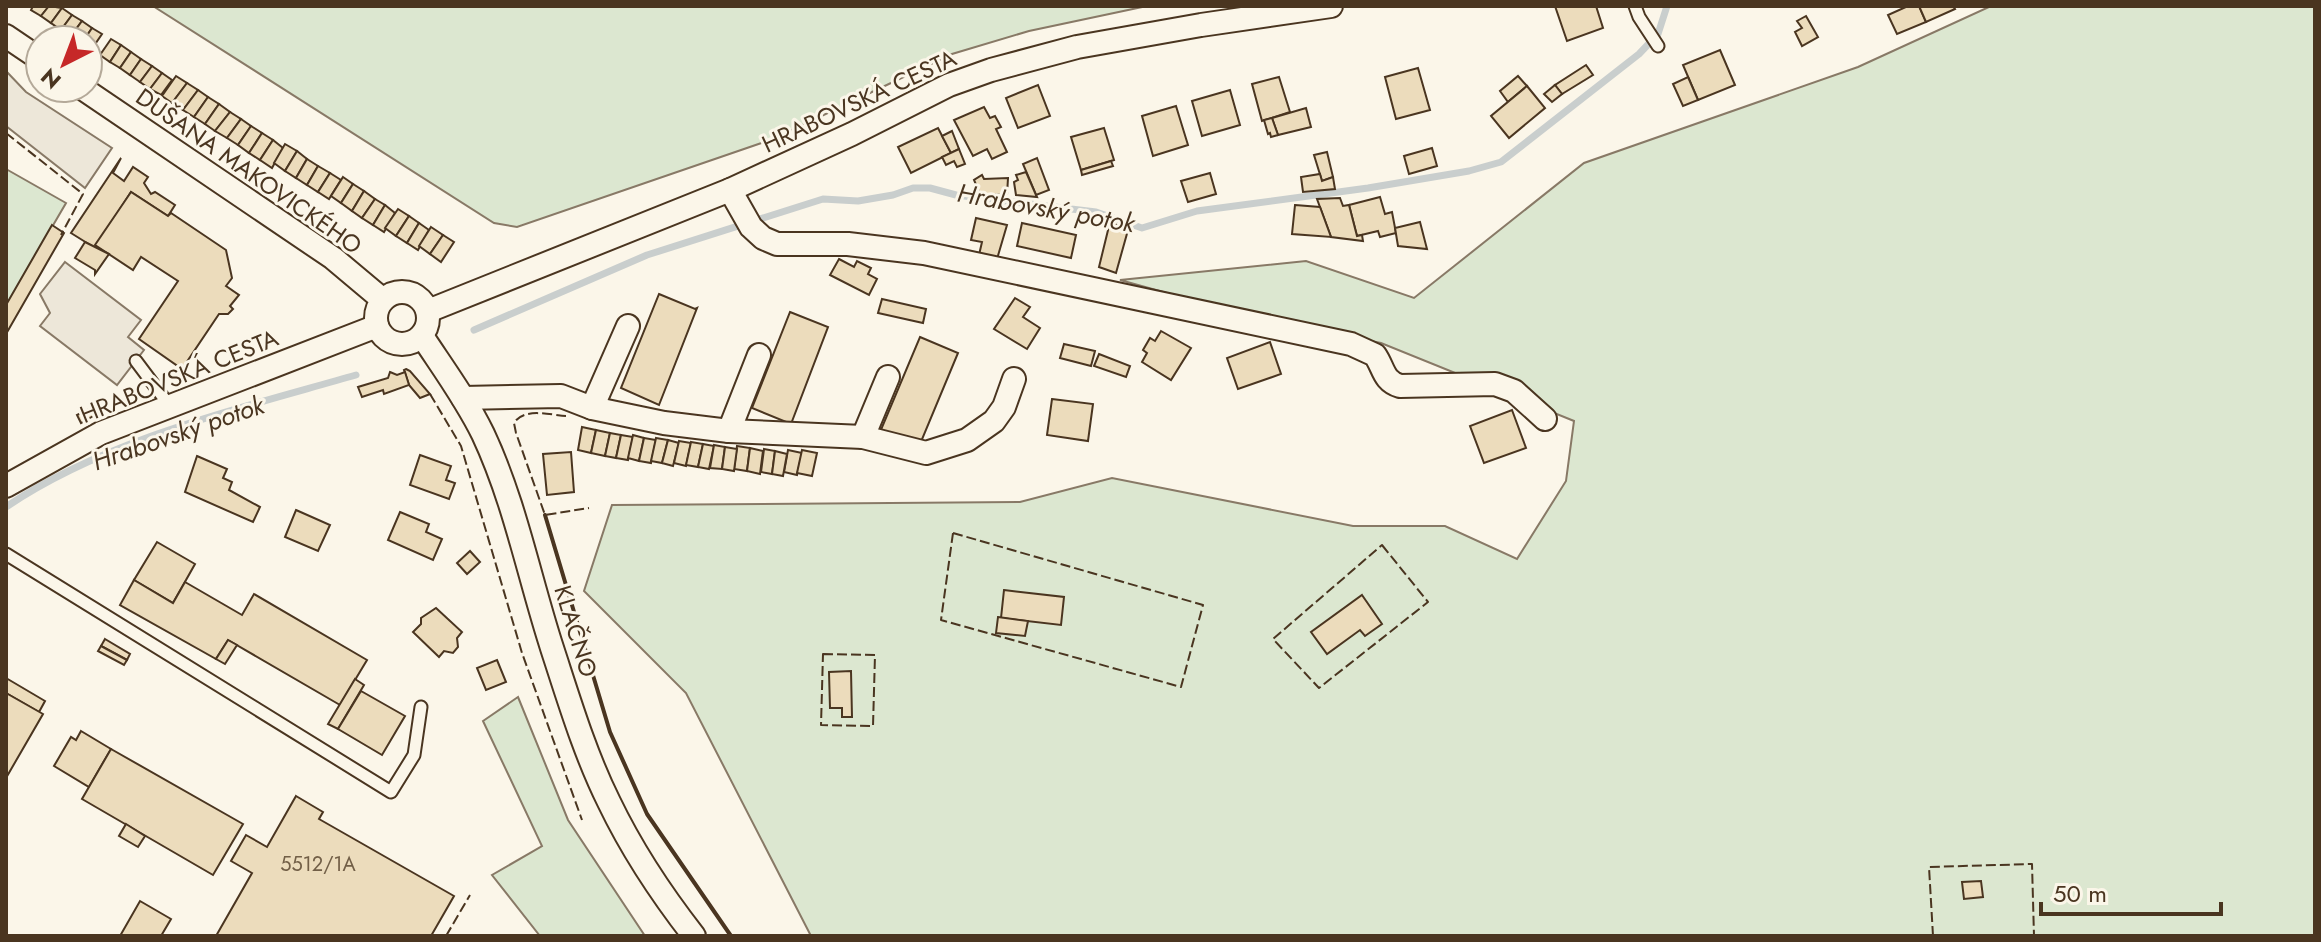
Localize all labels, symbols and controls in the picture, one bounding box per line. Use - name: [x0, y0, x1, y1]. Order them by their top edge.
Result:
- north arrow: [24, 24, 104, 104]
- street label: HRABOVSKÁ CESTA: [756, 40, 962, 161]
- text: N: [33, 61, 68, 97]
- street label: DUŠANA MAKOVICKÉHO: [129, 80, 369, 262]
- water label: Hrabovský potok: [954, 174, 1140, 243]
- street label: HRABOVSKÁ CESTA: [75, 320, 284, 432]
- water label: Hrabovský potok: [87, 385, 271, 480]
- street label: KLAČNO: [545, 581, 607, 681]
- house number: 5512/1A: [280, 850, 357, 879]
- scale bar: [2041, 866, 2221, 916]
- text: 50 m: [2053, 876, 2107, 911]

